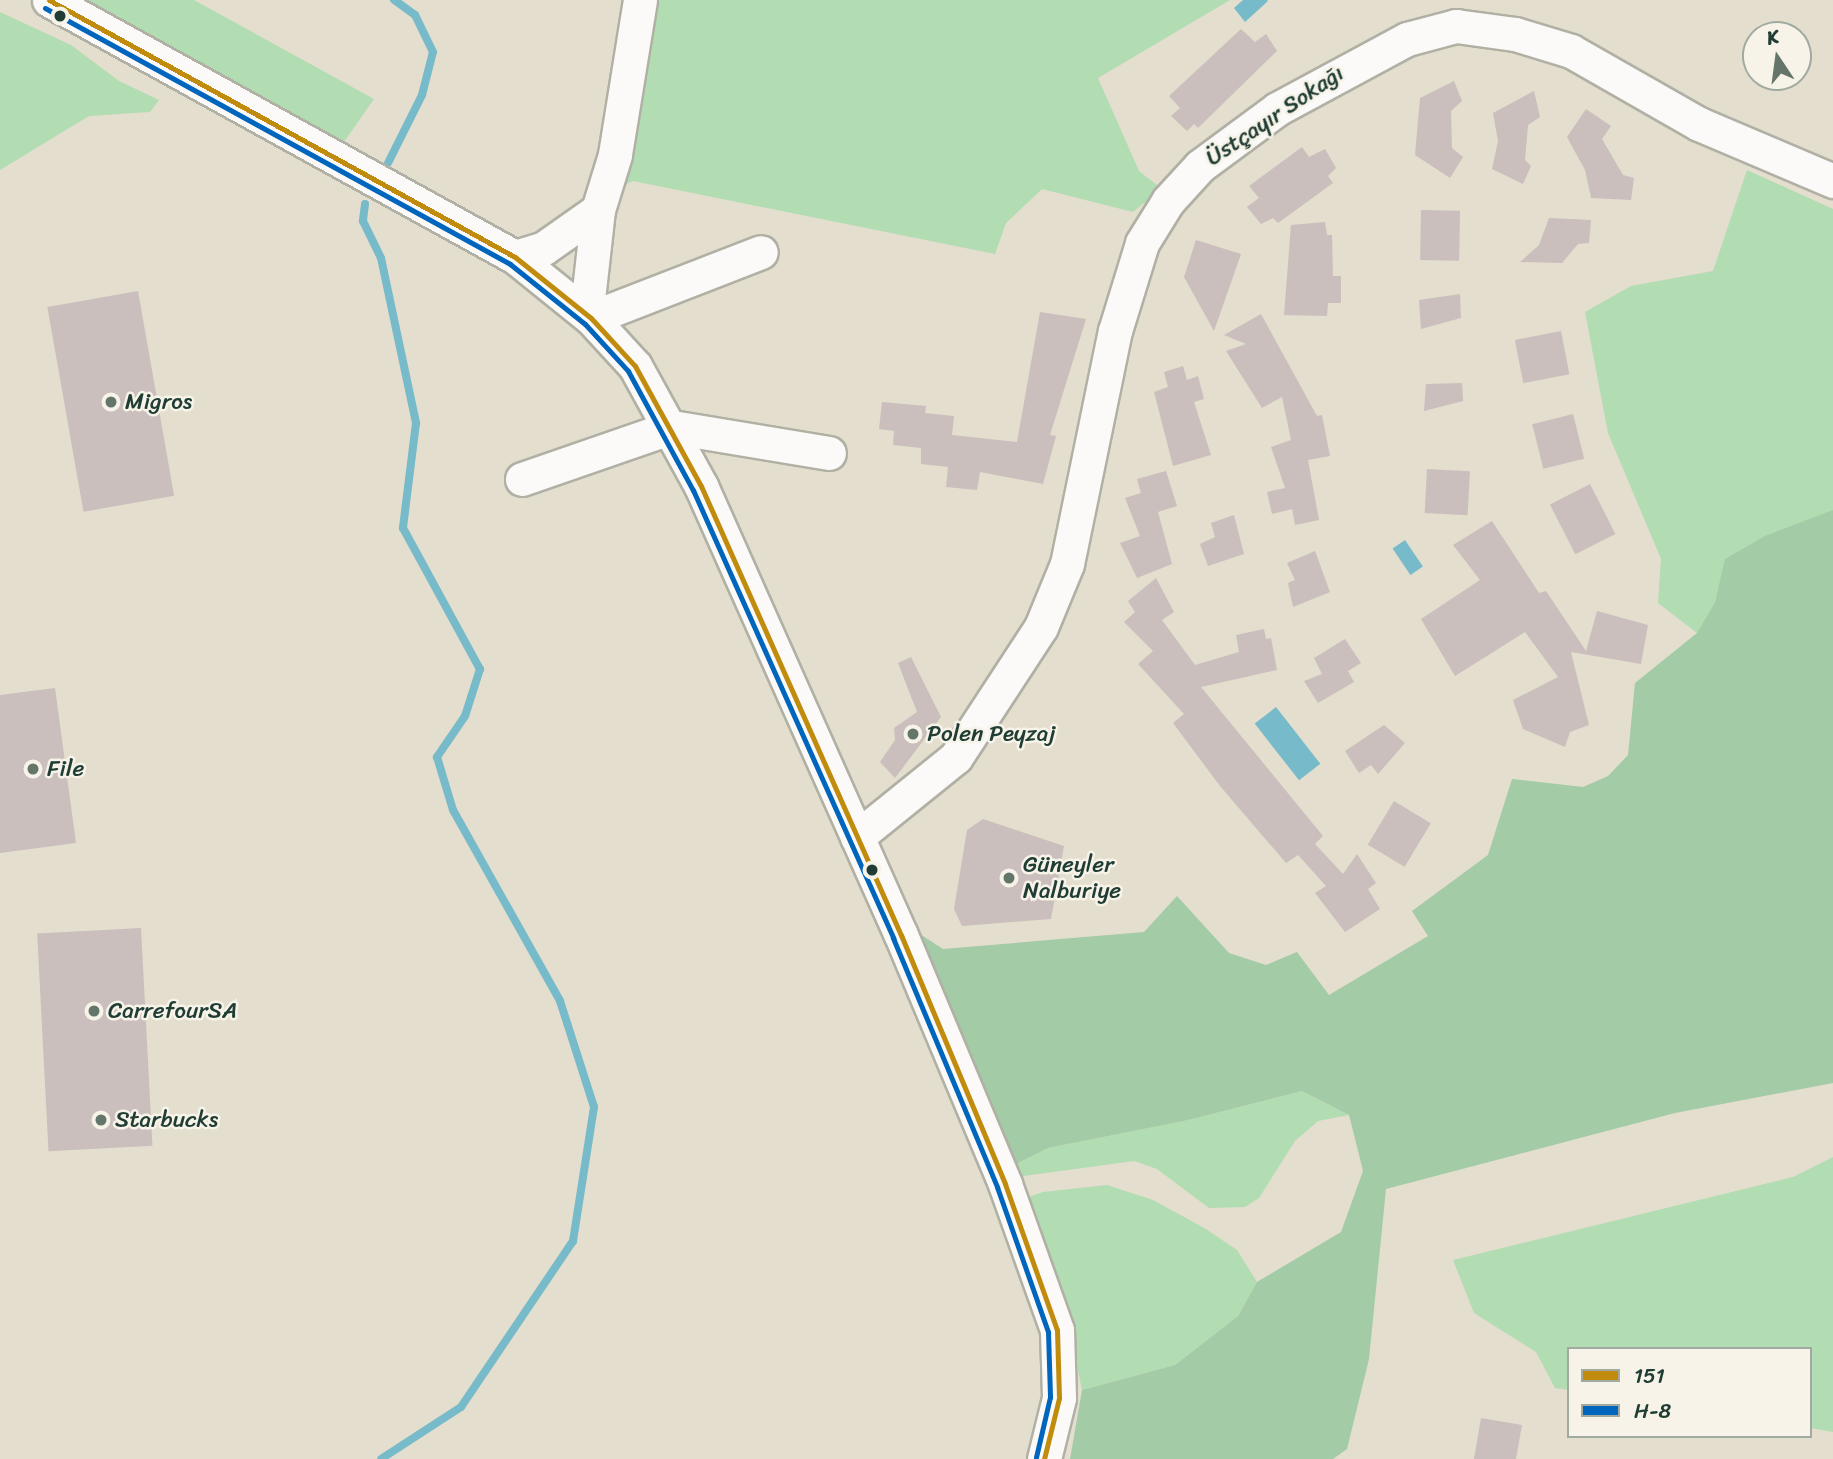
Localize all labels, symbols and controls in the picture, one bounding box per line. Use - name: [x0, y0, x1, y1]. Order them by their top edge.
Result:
- unlabelled marker: [53, 9, 67, 23]
- text: K: [1763, 20, 1782, 54]
- north arrow: [1742, 21, 1812, 91]
- street label: Üstçayır Sokağı: [1201, 60, 1349, 172]
- place label: Migros: [125, 388, 192, 416]
- marker: Migros: [103, 394, 119, 410]
- place label: Polen Peyzaj: [927, 720, 1056, 748]
- marker: Polen Peyzaj: [905, 726, 921, 742]
- place label: File: [47, 755, 84, 783]
- marker: File: [25, 761, 41, 777]
- place label: Güneyler Nalburiye: [1023, 851, 1121, 905]
- unlabelled marker: [865, 863, 879, 877]
- marker: Güneyler Nalburiye: [1001, 870, 1017, 886]
- place label: CarrefourSA: [108, 997, 237, 1025]
- marker: CarrefourSA: [86, 1003, 102, 1019]
- place label: Starbucks: [115, 1106, 218, 1134]
- marker: Starbucks: [93, 1112, 109, 1128]
- legend: [1567, 1347, 1812, 1438]
- text: 151: [1634, 1357, 1665, 1395]
- text: H-8: [1634, 1392, 1671, 1430]

